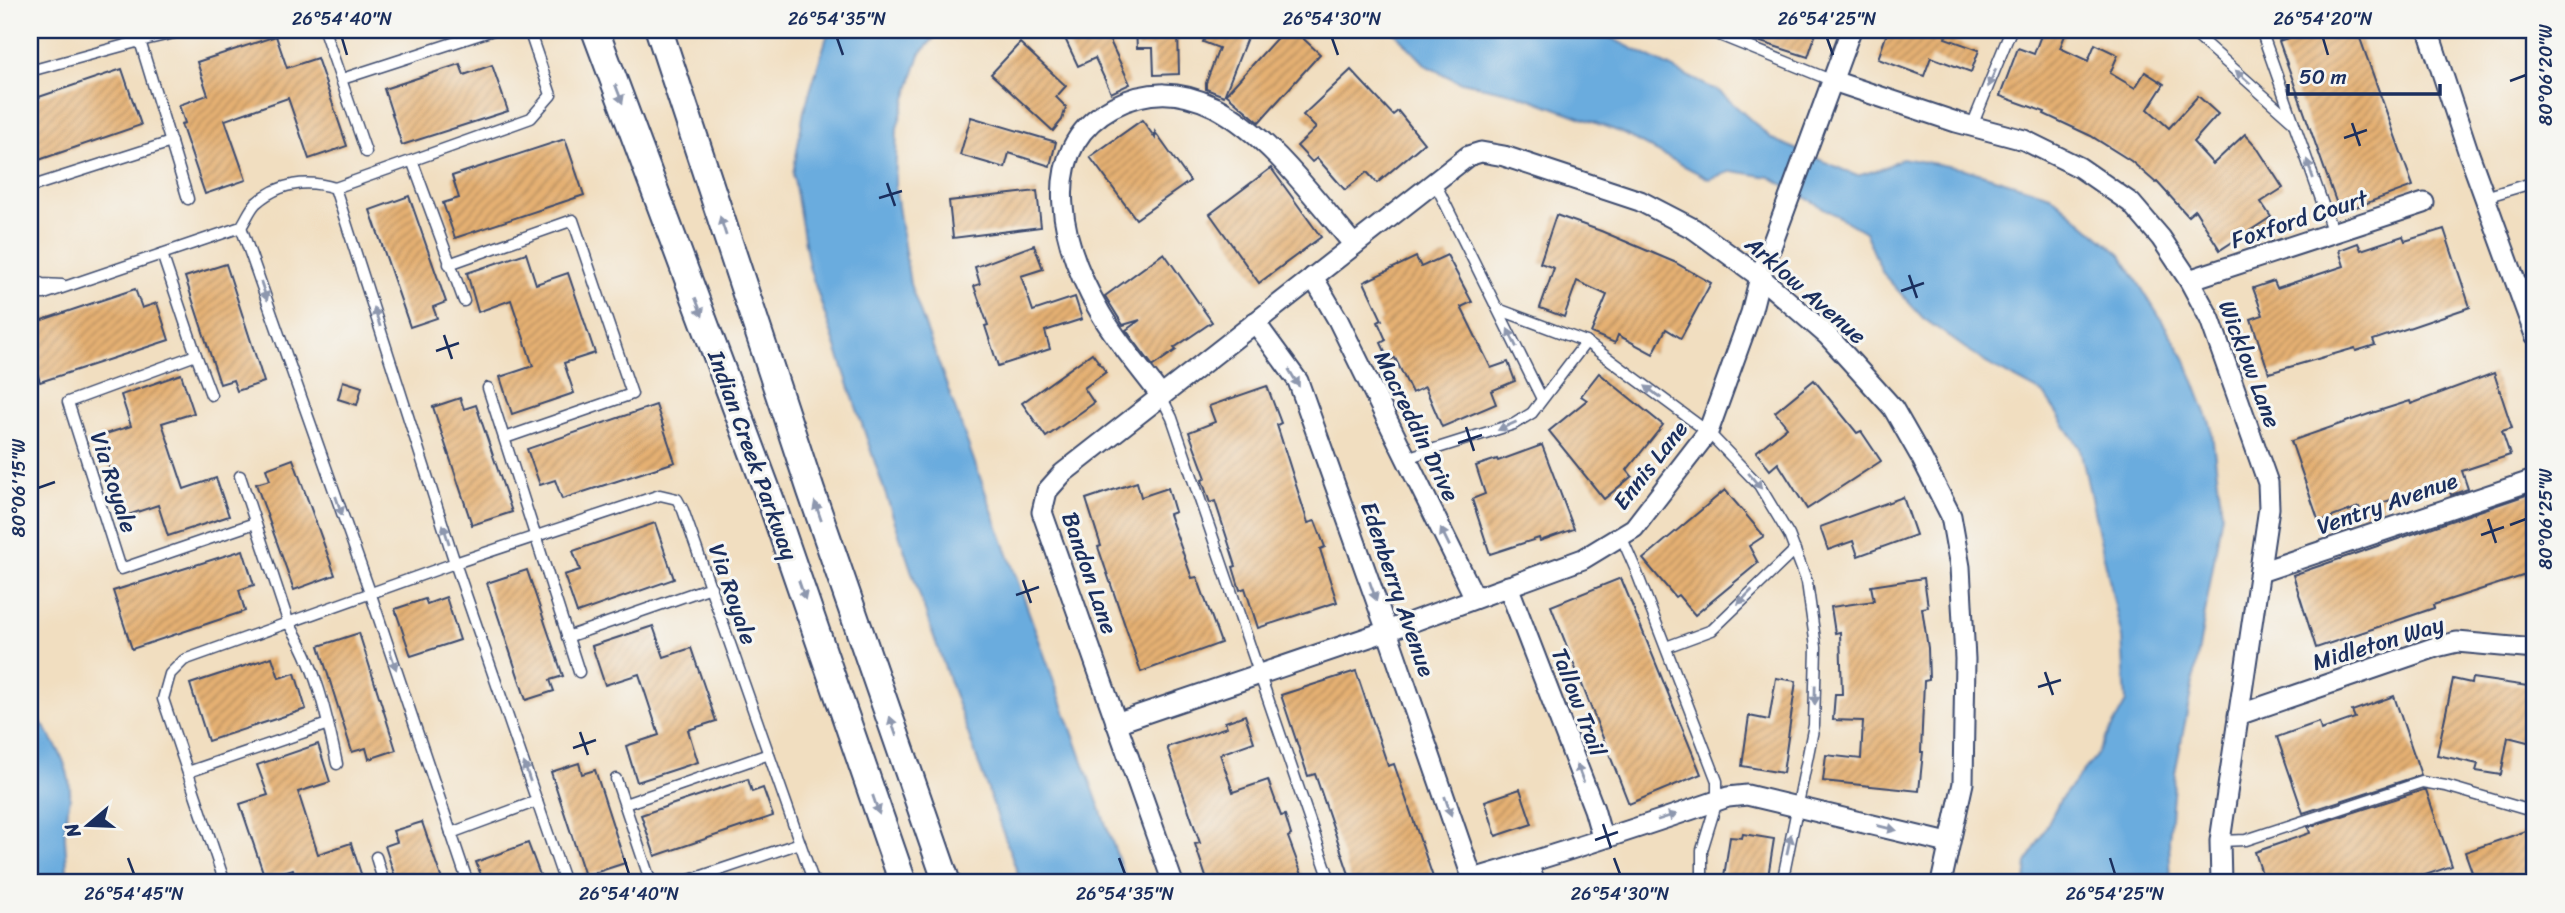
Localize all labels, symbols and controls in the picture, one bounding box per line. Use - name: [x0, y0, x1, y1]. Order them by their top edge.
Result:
- text: 26°54'40"N: [292, 3, 392, 35]
- text: 26°54'35"N: [788, 3, 887, 35]
- text: 26°54'30"N: [1283, 3, 1382, 35]
- text: 26°54'25"N: [1778, 3, 1877, 35]
- text: 26°54'20"N: [2274, 3, 2373, 35]
- text: 80°06'20"W: [2530, 23, 2562, 126]
- scale bar: [2288, 52, 2441, 96]
- text: 50 m: [2299, 58, 2347, 96]
- one-way arrow: [1987, 68, 1998, 89]
- one-way arrow: [2235, 70, 2252, 85]
- one-way arrow: [614, 83, 625, 104]
- one-way arrow: [2304, 158, 2315, 179]
- street label: Foxford Court: [2225, 178, 2375, 261]
- one-way arrow: [717, 215, 728, 236]
- street label: Arklow Avenue: [1734, 225, 1876, 356]
- one-way arrow: [259, 281, 270, 302]
- street label: Wicklow Lane: [2206, 294, 2293, 434]
- one-way arrow: [694, 296, 705, 317]
- one-way arrow: [371, 306, 381, 327]
- one-way arrow: [1507, 328, 1518, 348]
- street label: Indian Creek Parkway: [695, 343, 810, 566]
- street label: Macreddin Drive: [1362, 344, 1471, 509]
- one-way arrow: [1288, 368, 1300, 387]
- one-way arrow: [1644, 385, 1662, 399]
- street label: Ennis Lane: [1602, 411, 1699, 519]
- one-way arrow: [1497, 421, 1518, 432]
- street label: Via Royale: [78, 426, 149, 538]
- text: 80°06'15"W: [3, 438, 35, 537]
- street label: Ventry Avenue: [2311, 460, 2463, 547]
- text: 80°06'25"W: [2530, 467, 2562, 569]
- one-way arrow: [1747, 473, 1762, 490]
- one-way arrow: [334, 496, 345, 517]
- street label: Edenberry Avenue: [1348, 496, 1447, 682]
- one-way arrow: [812, 501, 823, 522]
- street label: Bandon Lane: [1049, 506, 1130, 640]
- one-way arrow: [440, 523, 451, 544]
- one-way arrow: [1439, 527, 1451, 547]
- street label: Via Royale: [696, 538, 769, 651]
- one-way arrow: [797, 579, 808, 600]
- one-way arrow: [1368, 580, 1379, 601]
- one-way arrow: [1737, 589, 1754, 606]
- street label: Midleton Way: [2307, 604, 2449, 683]
- street label: Tallow Trail: [1539, 642, 1618, 763]
- one-way arrow: [388, 650, 399, 671]
- one-way arrow: [1809, 684, 1821, 706]
- one-way arrow: [887, 716, 898, 737]
- one-way arrow: [521, 762, 532, 783]
- one-way arrow: [1574, 762, 1585, 783]
- north arrow: [52, 790, 122, 860]
- one-way arrow: [871, 794, 882, 815]
- one-way arrow: [1443, 795, 1454, 816]
- one-way arrow: [1657, 811, 1678, 822]
- text: N: [54, 818, 90, 843]
- one-way arrow: [1876, 823, 1898, 834]
- one-way arrow: [1784, 833, 1795, 855]
- text: 26°54'45"N: [84, 878, 184, 910]
- text: 26°54'40"N: [579, 878, 679, 910]
- text: 26°54'35"N: [1076, 878, 1175, 910]
- text: 26°54'30"N: [1571, 878, 1670, 910]
- text: 26°54'25"N: [2066, 878, 2165, 910]

